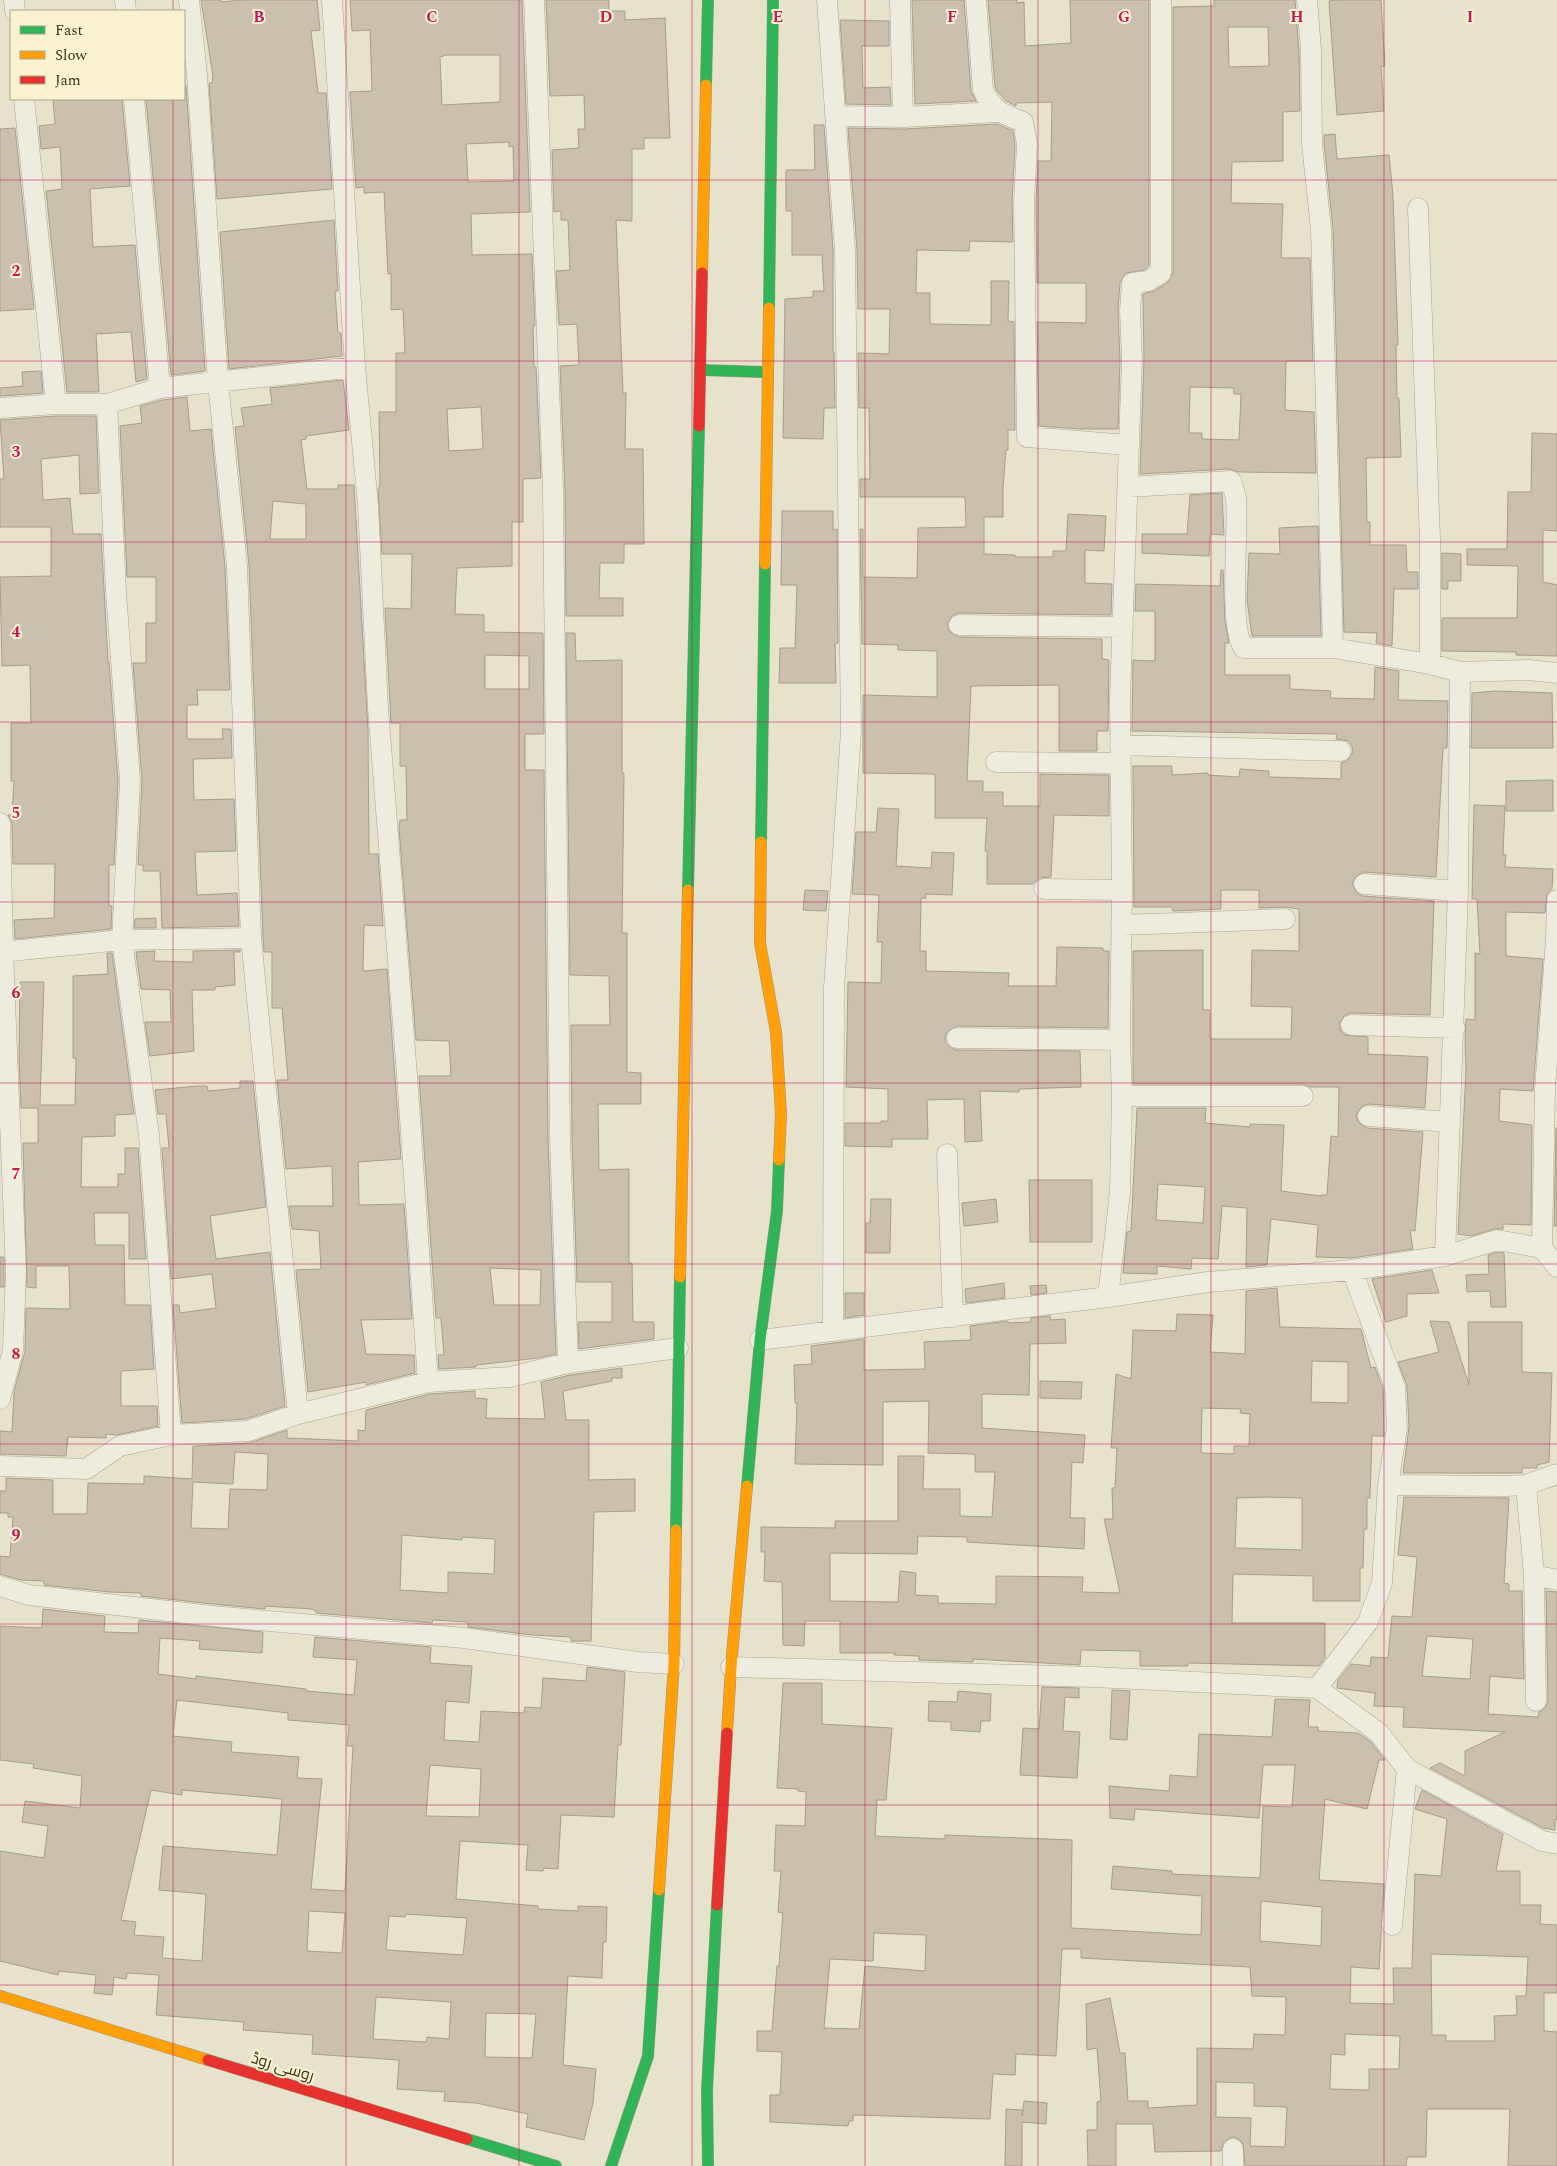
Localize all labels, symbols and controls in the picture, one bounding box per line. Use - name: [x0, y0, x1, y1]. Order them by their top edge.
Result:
- text: B: [253, 5, 265, 29]
- text: C: [426, 5, 438, 29]
- text: D: [600, 5, 613, 29]
- text: E: [773, 5, 783, 29]
- text: F: [947, 5, 957, 29]
- text: G: [1118, 5, 1130, 29]
- text: H: [1290, 5, 1304, 29]
- text: I: [1467, 5, 1473, 29]
- legend: [10, 10, 185, 100]
- text: Fast: [55, 19, 83, 42]
- text: Slow: [55, 44, 87, 67]
- text: Jam: [55, 69, 81, 92]
- text: 2: [12, 259, 21, 283]
- text: 3: [12, 440, 21, 464]
- text: 4: [12, 620, 21, 644]
- text: 5: [12, 801, 20, 825]
- text: 6: [12, 981, 21, 1005]
- text: 7: [12, 1162, 21, 1186]
- text: 8: [12, 1342, 21, 1366]
- text: 9: [12, 1523, 21, 1547]
- street label: روسی روڈ: [248, 2046, 317, 2088]

